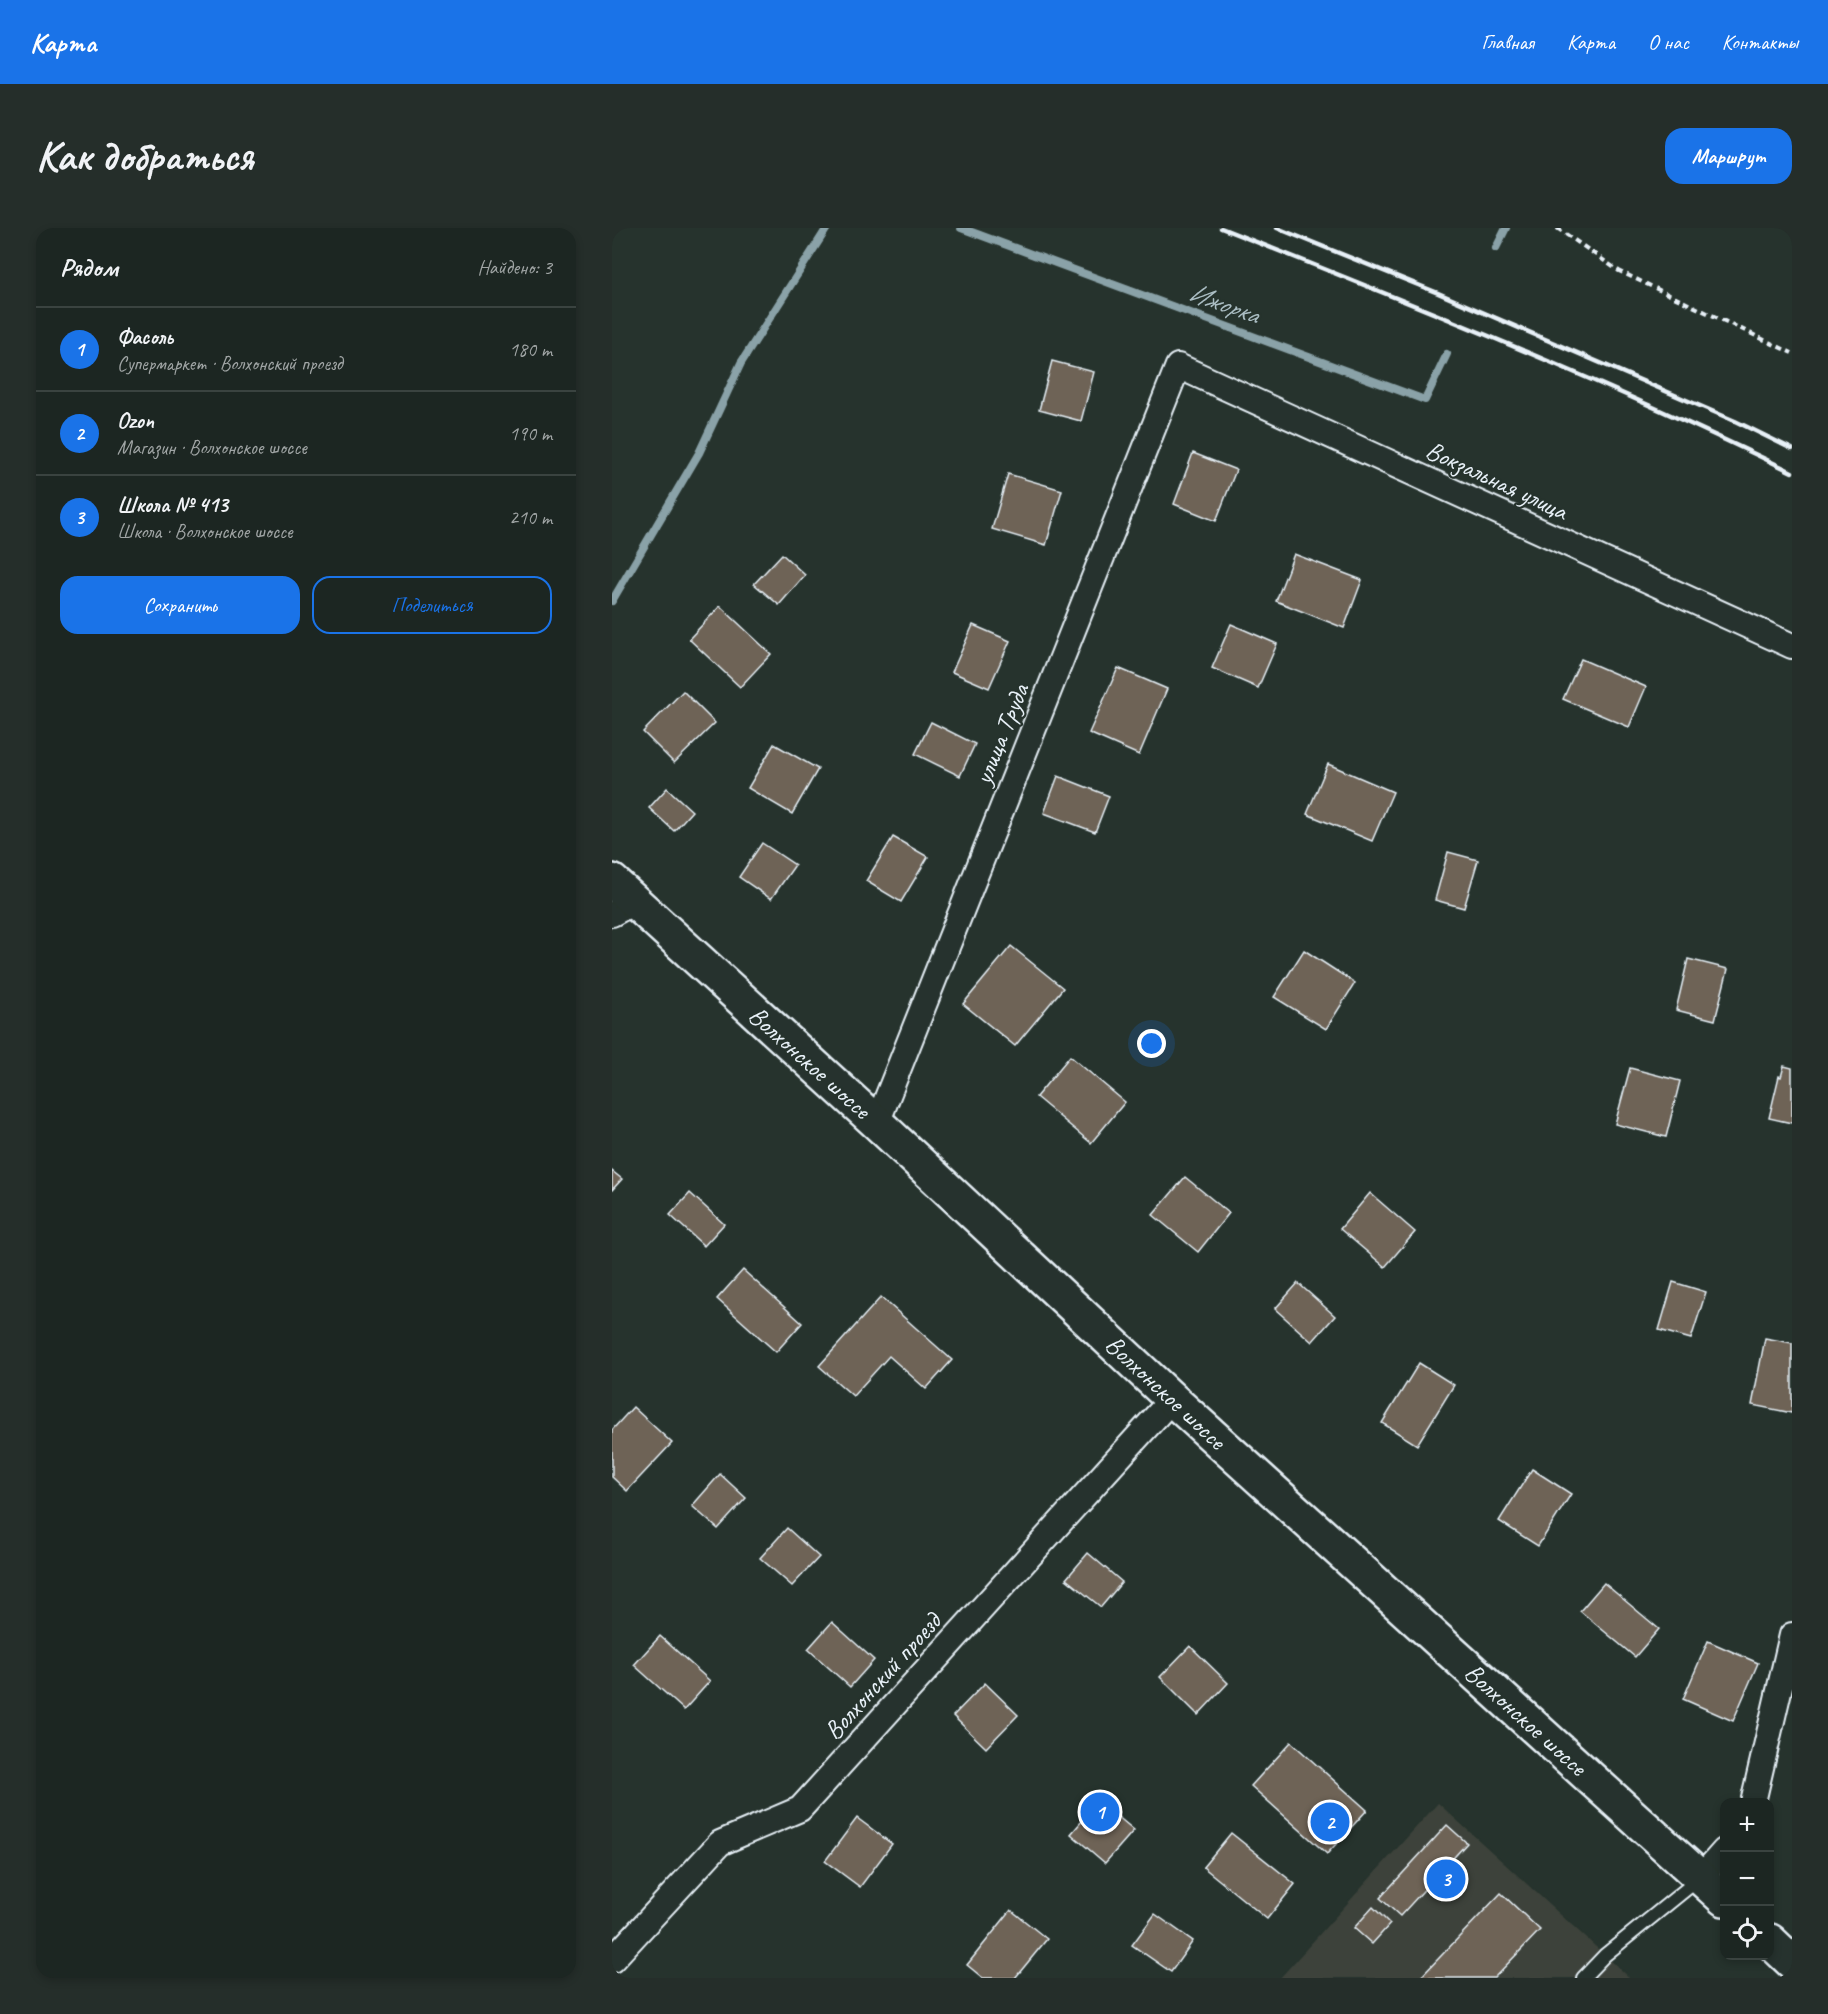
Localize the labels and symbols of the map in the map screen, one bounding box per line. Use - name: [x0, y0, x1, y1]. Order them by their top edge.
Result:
- water label: Ижорка: [1184, 275, 1266, 332]
- street label: Вокзальная улица: [1421, 433, 1574, 528]
- street label: улица Труда: [966, 678, 1037, 791]
- street label: Волхонское шоссе: [742, 999, 879, 1127]
- your location: [1137, 1029, 1166, 1058]
- street label: Волхонское шоссе: [1098, 1328, 1234, 1458]
- street label: Волхонский проезд: [817, 1604, 950, 1747]
- street label: Волхонское шоссе: [1458, 1656, 1595, 1784]
- pin: 1: [1080, 1790, 1120, 1834]
- pin: 2: [1310, 1800, 1350, 1844]
- pin: 3: [1426, 1856, 1466, 1902]

